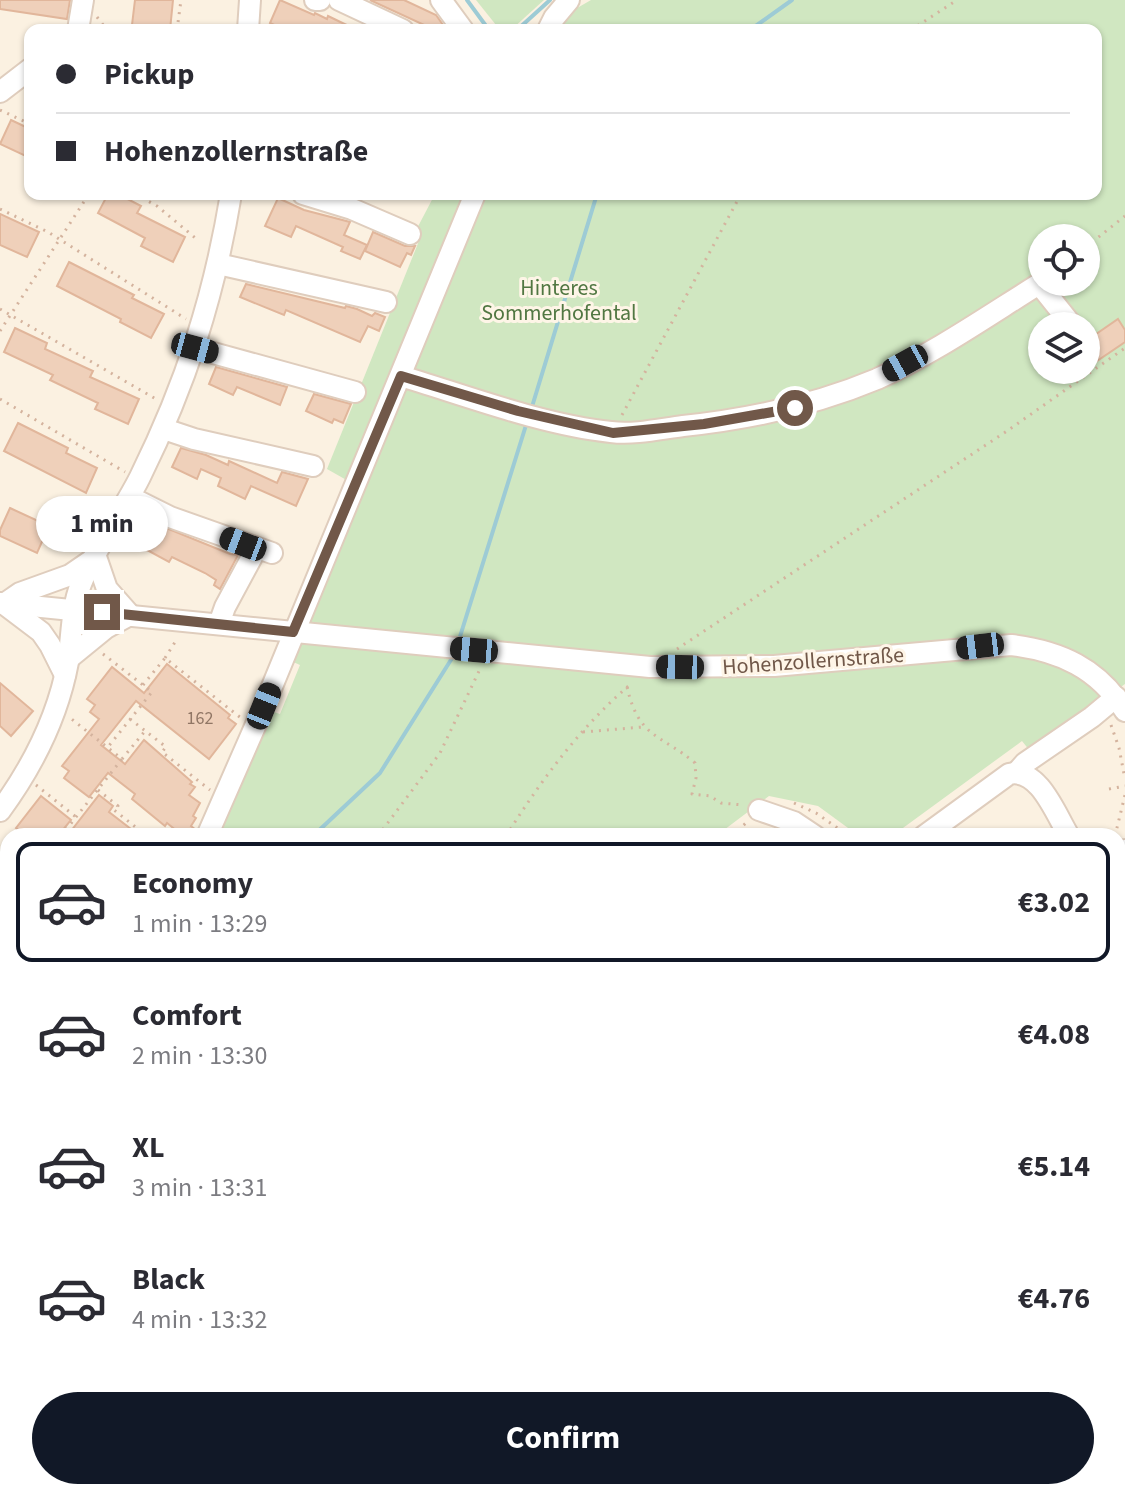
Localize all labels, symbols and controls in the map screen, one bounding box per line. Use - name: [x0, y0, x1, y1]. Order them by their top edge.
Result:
- text: Pickup: [104, 53, 194, 96]
- text: Hohenzollernstraße: [104, 130, 368, 173]
- map controls: [1028, 224, 1100, 384]
- button: locate: [1028, 224, 1100, 296]
- park label: Hinteres Sommerhofental: [481, 272, 637, 329]
- button: layers: [1028, 312, 1100, 384]
- car: [169, 330, 221, 366]
- car: [878, 341, 932, 385]
- route start: [777, 390, 813, 426]
- callout: 1 min: [36, 496, 168, 552]
- text: 1 min: [70, 505, 134, 542]
- car: [216, 524, 270, 564]
- route end: [84, 594, 120, 630]
- car: [955, 631, 1005, 661]
- car: [449, 636, 499, 664]
- street label: Hohenzollernstraße: [721, 639, 905, 683]
- car: [656, 655, 704, 679]
- car: [244, 679, 284, 733]
- house number: 162: [187, 706, 213, 731]
- text: Economy: [132, 862, 253, 905]
- icon: car: [36, 866, 108, 938]
- text: €3.02: [1018, 881, 1090, 924]
- text: 1 min · 13:29: [132, 905, 267, 942]
- text: Comfort: [132, 994, 242, 1037]
- icon: car: [36, 998, 108, 1070]
- text: €4.08: [1018, 1013, 1090, 1056]
- text: 2 min · 13:30: [132, 1037, 267, 1074]
- text: XL: [132, 1126, 165, 1169]
- icon: car: [36, 1130, 108, 1202]
- text: €5.14: [1018, 1145, 1090, 1188]
- text: 3 min · 13:31: [132, 1169, 267, 1206]
- text: Black: [132, 1258, 205, 1301]
- icon: car: [36, 1262, 108, 1334]
- text: €4.76: [1018, 1277, 1090, 1320]
- text: 4 min · 13:32: [132, 1301, 267, 1338]
- button: Confirm: [32, 1392, 1094, 1484]

